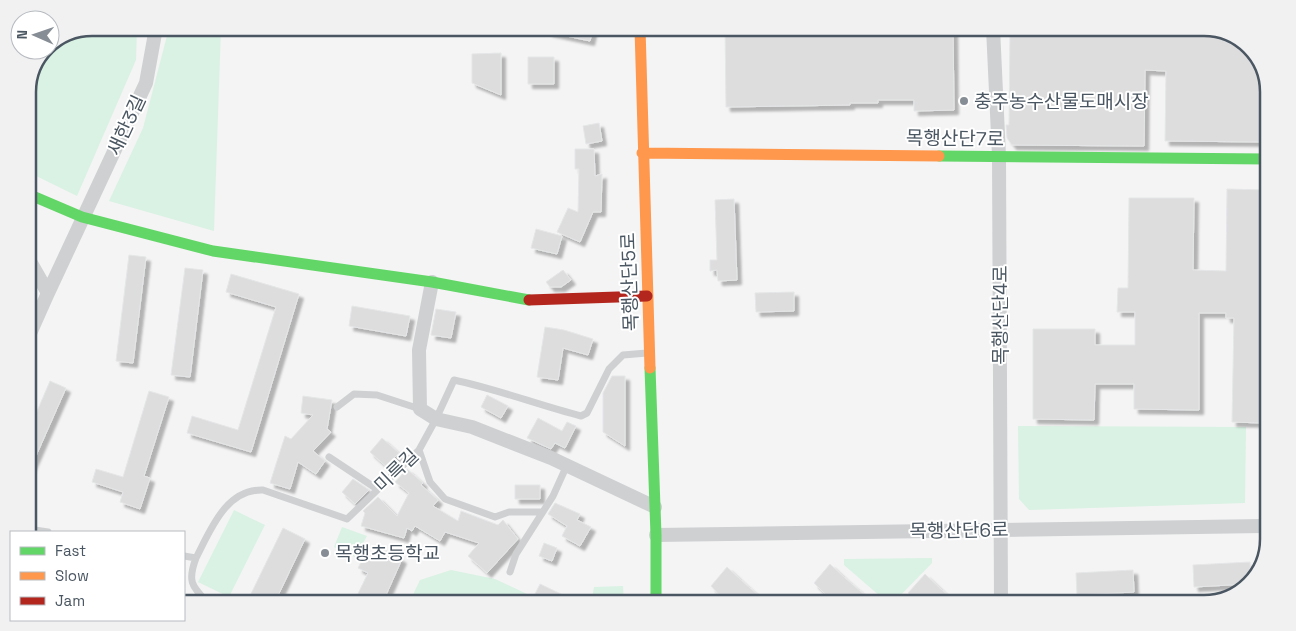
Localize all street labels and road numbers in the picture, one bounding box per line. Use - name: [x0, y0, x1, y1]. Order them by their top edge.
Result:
- street label: 새한3길: [102, 91, 151, 159]
- street label: 목행산단7로: [906, 125, 1004, 152]
- street label: 목행산단5로: [615, 232, 644, 332]
- street label: 목행산단4로: [988, 265, 1013, 365]
- street label: 미륵길: [369, 443, 424, 498]
- street label: 목행산단6로: [909, 517, 1009, 544]

